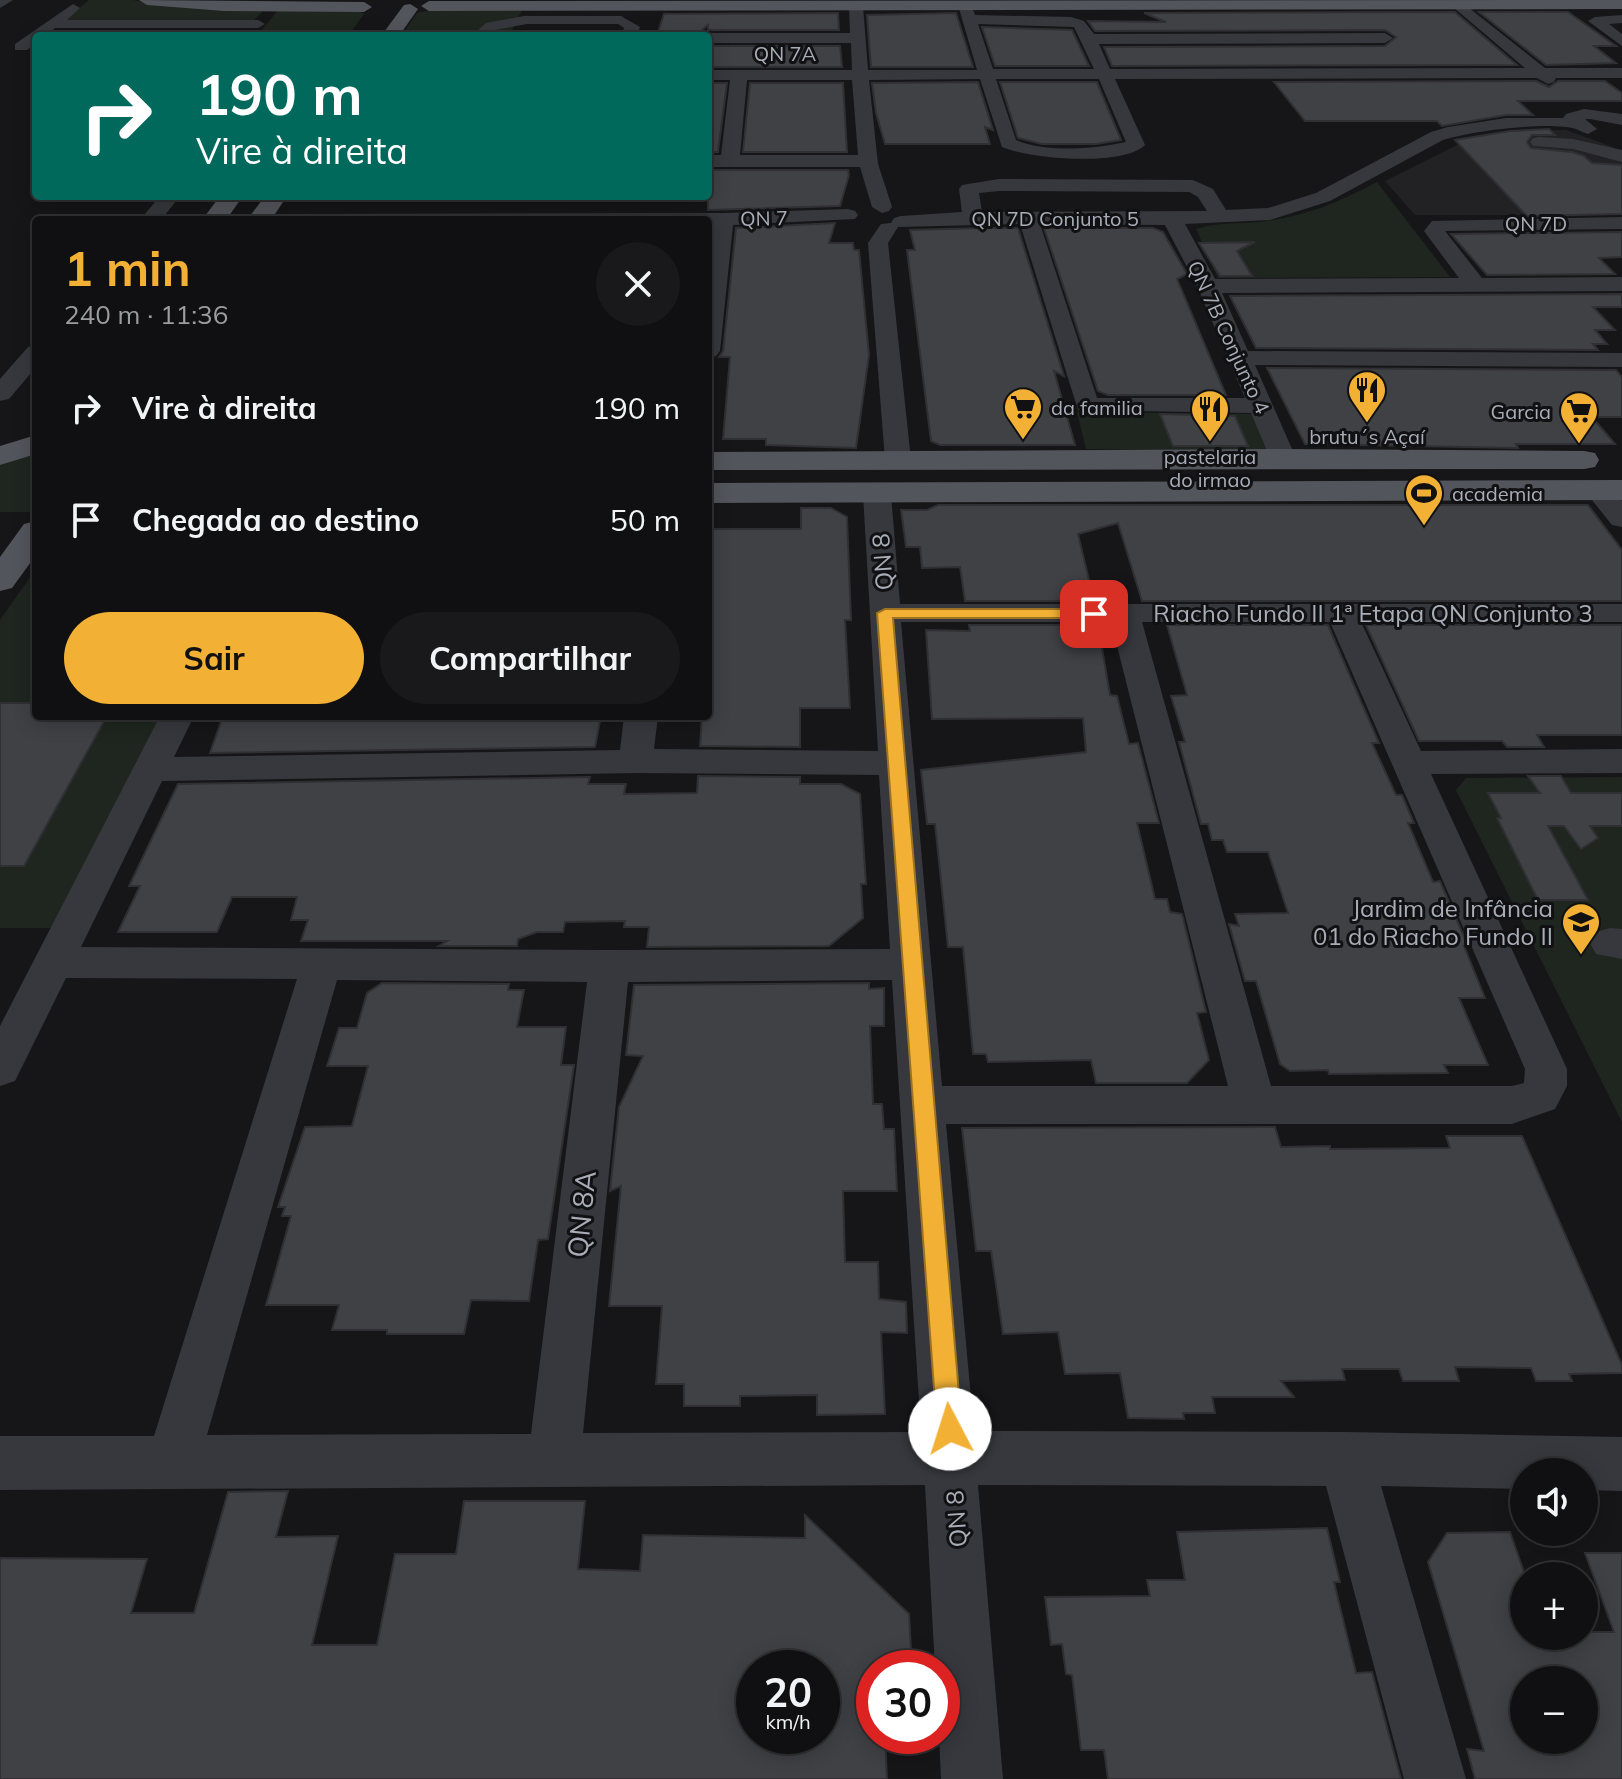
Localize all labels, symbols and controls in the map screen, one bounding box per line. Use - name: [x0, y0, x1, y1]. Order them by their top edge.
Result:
- street label: QN 7A: [754, 41, 816, 66]
- text: 190 m: [196, 59, 363, 129]
- icon: right: [64, 64, 168, 168]
- text: Vire à direita: [196, 128, 408, 173]
- street label: QN 7: [740, 205, 788, 231]
- street label: QN 7D Conjunto 5: [971, 206, 1139, 231]
- street label: QN 7D: [1505, 211, 1567, 236]
- text: 1 min: [64, 238, 191, 298]
- button: close: [596, 242, 680, 326]
- street label: QN 7B Conjunto 4: [1183, 256, 1275, 418]
- text: 240 m · 11:36: [64, 298, 228, 331]
- restaurant icon: brutu´s Açaí: [1346, 369, 1388, 424]
- icon: right: [64, 386, 108, 430]
- supermarket icon: da familia: [1002, 386, 1044, 441]
- restaurant icon: pastelaria do irmao: [1189, 388, 1231, 443]
- text: Vire à direita: [132, 389, 317, 427]
- text: 190 m: [592, 389, 680, 427]
- supermarket icon: Garcia: [1558, 390, 1600, 445]
- place label: da familia: [1051, 395, 1143, 420]
- place label: Garcia: [1491, 399, 1551, 424]
- place label: brutu´s Açaí: [1309, 424, 1426, 449]
- place label: pastelaria do irmao: [1164, 444, 1256, 492]
- sports icon: academia: [1403, 472, 1445, 527]
- place label: academia: [1452, 481, 1543, 506]
- icon: arrive: [64, 498, 108, 542]
- text: Chegada ao destino: [132, 501, 419, 539]
- text: 50 m: [610, 501, 680, 539]
- street label: QN 8: [865, 532, 899, 592]
- pin: [1060, 580, 1128, 648]
- icon: arrive: [1072, 592, 1116, 636]
- street label: Riacho Fundo II 1ª Etapa QN Conjunto 3: [1153, 598, 1593, 628]
- button: Sair: [64, 612, 364, 704]
- button: Compartilhar: [380, 612, 680, 704]
- place label: Jardim de Infância 01 do Riacho Fundo II: [1313, 893, 1553, 951]
- school or university icon: Jardim de Infância 01 do Riacho Fundo II: [1560, 901, 1602, 956]
- street label: QN 8A: [559, 1168, 603, 1259]
- position arrow: [908, 1387, 992, 1471]
- map controls: [1510, 1458, 1598, 1754]
- button: sound: [1510, 1458, 1598, 1546]
- street label: QN 8: [939, 1489, 973, 1549]
- button: +: [1510, 1562, 1598, 1650]
- speed limit sign: 30: [856, 1650, 960, 1754]
- button: −: [1510, 1666, 1598, 1754]
- text: 20: [764, 1667, 812, 1717]
- text: km/h: [765, 1709, 811, 1734]

